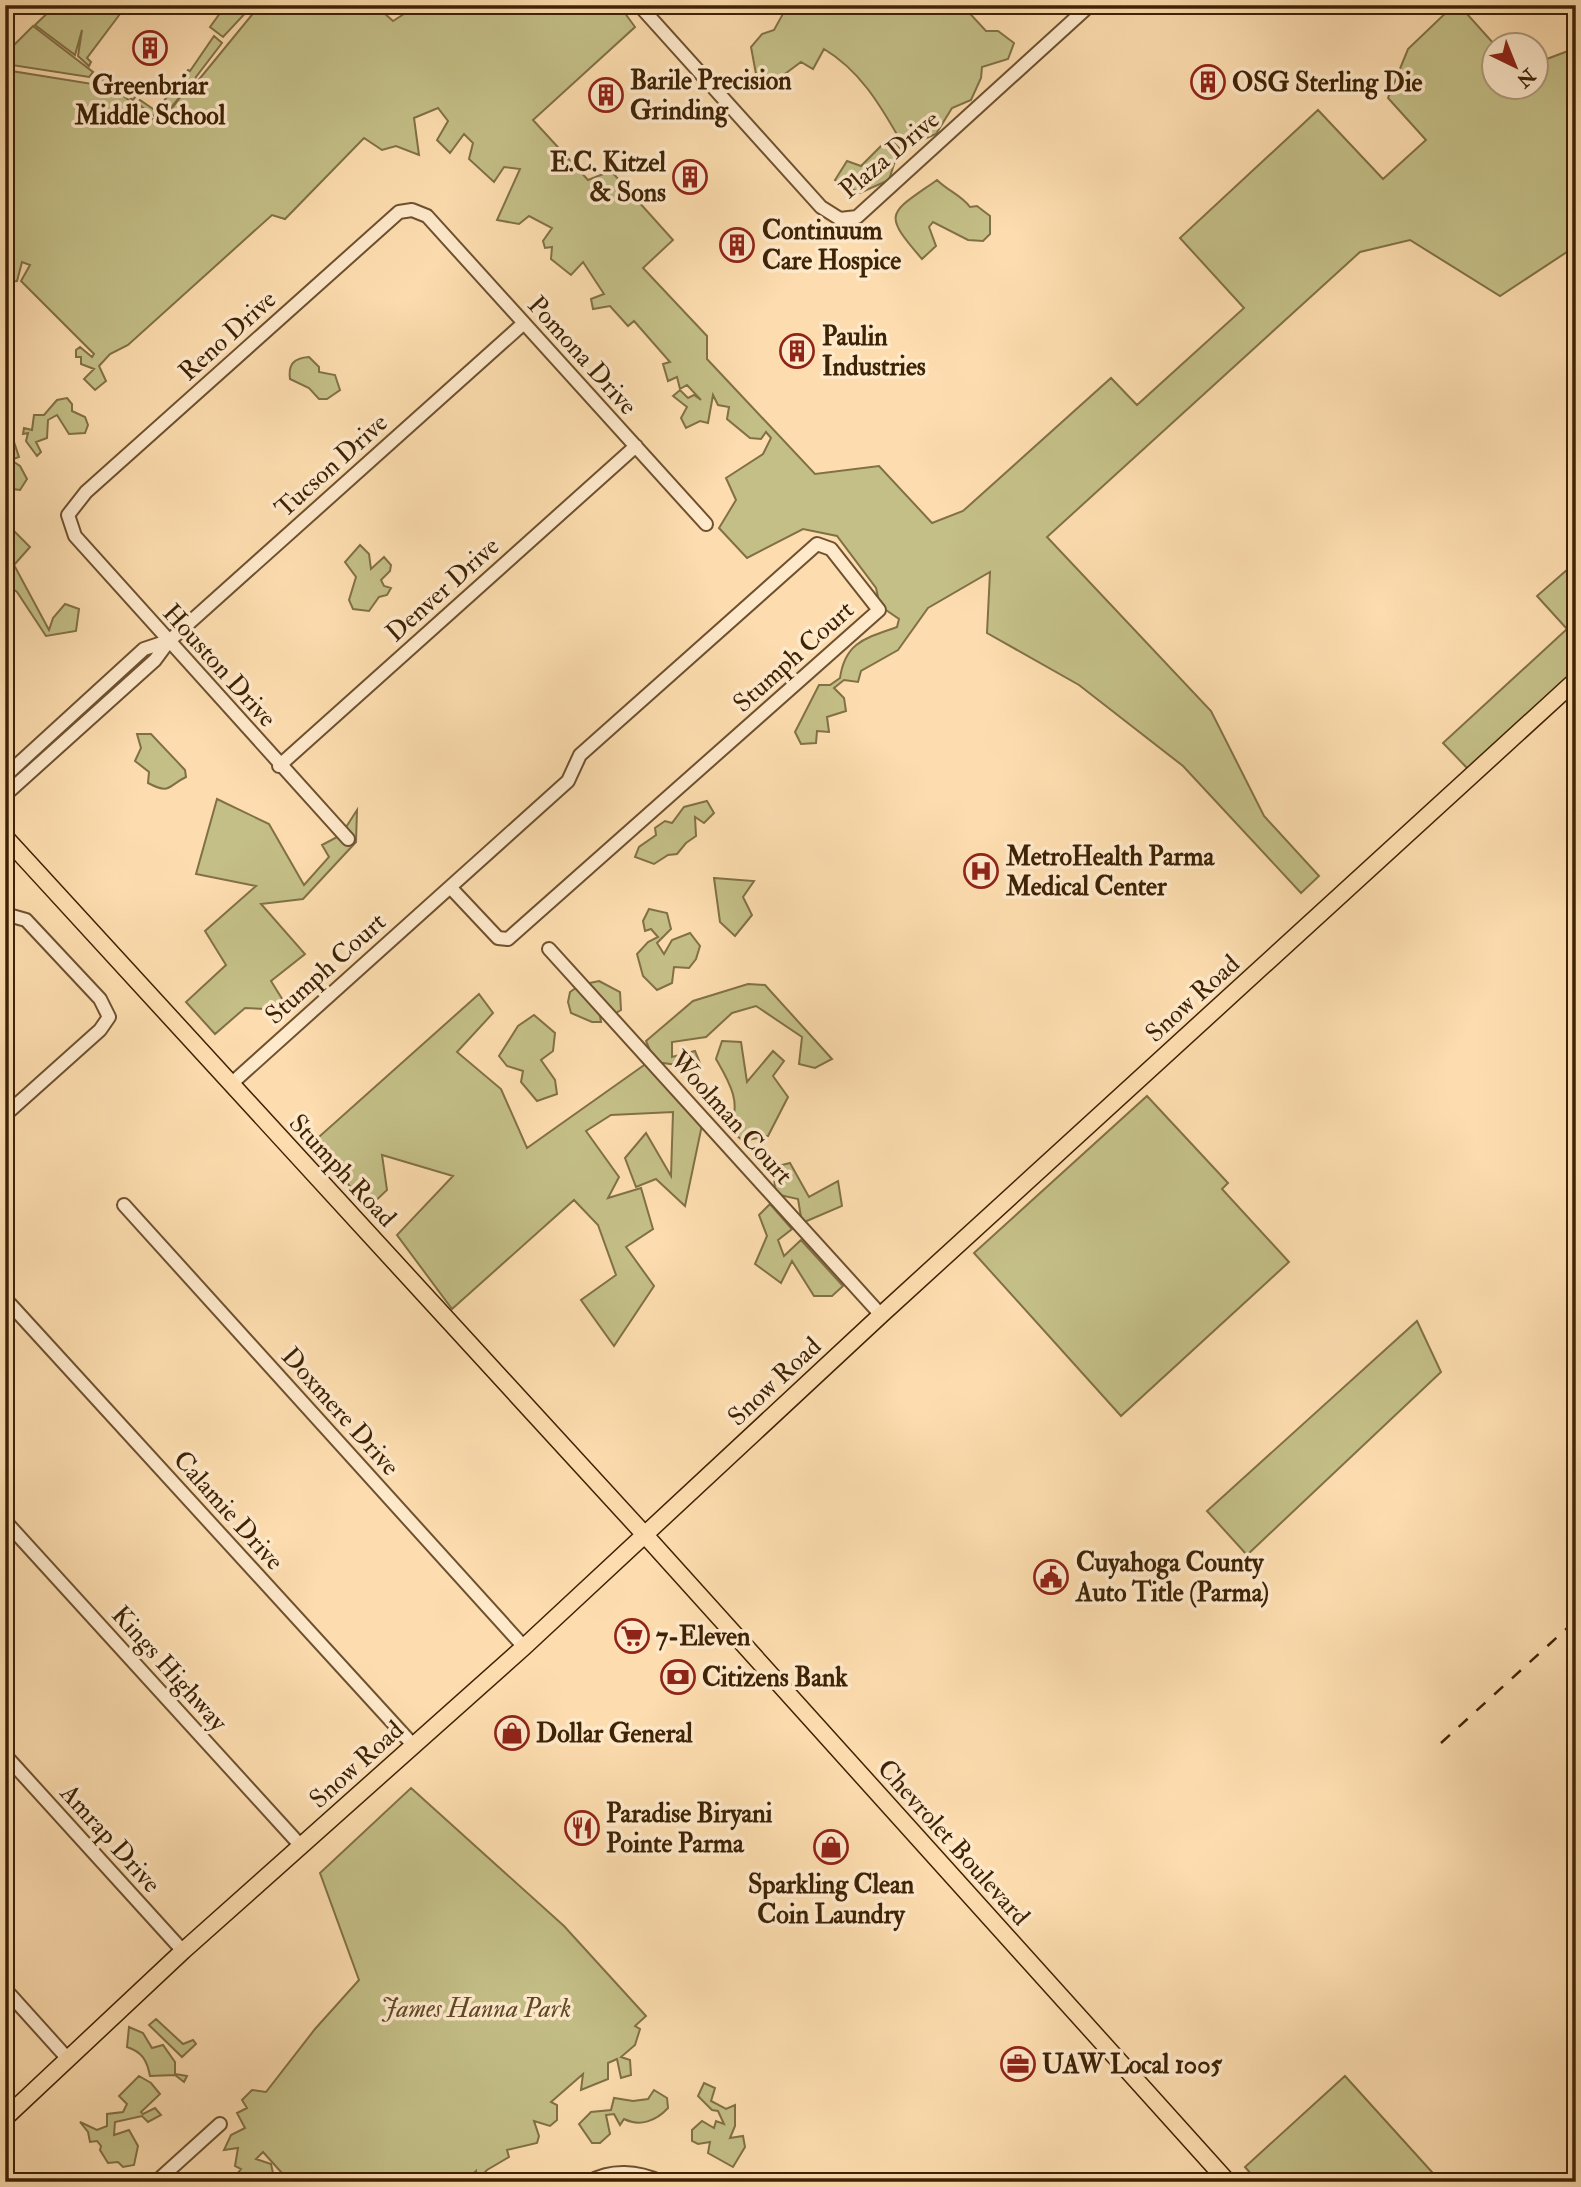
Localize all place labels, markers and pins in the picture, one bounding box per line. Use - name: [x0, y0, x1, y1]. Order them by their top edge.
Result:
- building icon: Greenbriar Middle School: [131, 29, 169, 67]
- building icon: OSG Sterling Die: [1189, 63, 1227, 101]
- place label: Barile Precision Grinding: [630, 65, 792, 128]
- place label: OSG Sterling Die: [1232, 67, 1423, 100]
- place label: Greenbriar Middle School: [74, 70, 226, 132]
- building icon: Barile Precision Grinding: [587, 76, 625, 114]
- place label: E.C. Kitzel & Sons: [550, 147, 666, 209]
- building icon: E.C. Kitzel & Sons: [671, 158, 709, 196]
- place label: Continuum Care Hospice: [762, 215, 901, 278]
- building icon: Continuum Care Hospice: [718, 226, 756, 264]
- place label: Paulin Industries: [822, 321, 926, 383]
- building icon: Paulin Industries: [778, 332, 816, 370]
- place label: MetroHealth Parma Medical Center: [1005, 841, 1215, 903]
- hospital icon: MetroHealth Parma Medical Center: [962, 852, 1000, 890]
- place label: Cuyahoga County Auto Title (Parma): [1075, 1547, 1269, 1609]
- public building icon: Cuyahoga County Auto Title (Parma): [1032, 1558, 1070, 1596]
- supermarket icon: 7-Eleven: [613, 1617, 651, 1655]
- place label: 7-Eleven: [656, 1621, 751, 1653]
- bank icon: Citizens Bank: [659, 1658, 697, 1696]
- place label: Citizens Bank: [702, 1662, 848, 1694]
- shop icon: Dollar General: [493, 1714, 531, 1752]
- place label: Dollar General: [536, 1718, 693, 1750]
- place label: Paradise Biryani Pointe Parma: [606, 1798, 773, 1860]
- restaurant icon: Paradise Biryani Pointe Parma: [563, 1809, 601, 1847]
- shop icon: Sparkling Clean Coin Laundry: [812, 1828, 850, 1866]
- place label: Sparkling Clean Coin Laundry: [748, 1869, 915, 1932]
- office icon: UAW Local 1005: [999, 2045, 1037, 2083]
- place label: UAW Local 1005: [1042, 2049, 1222, 2081]

